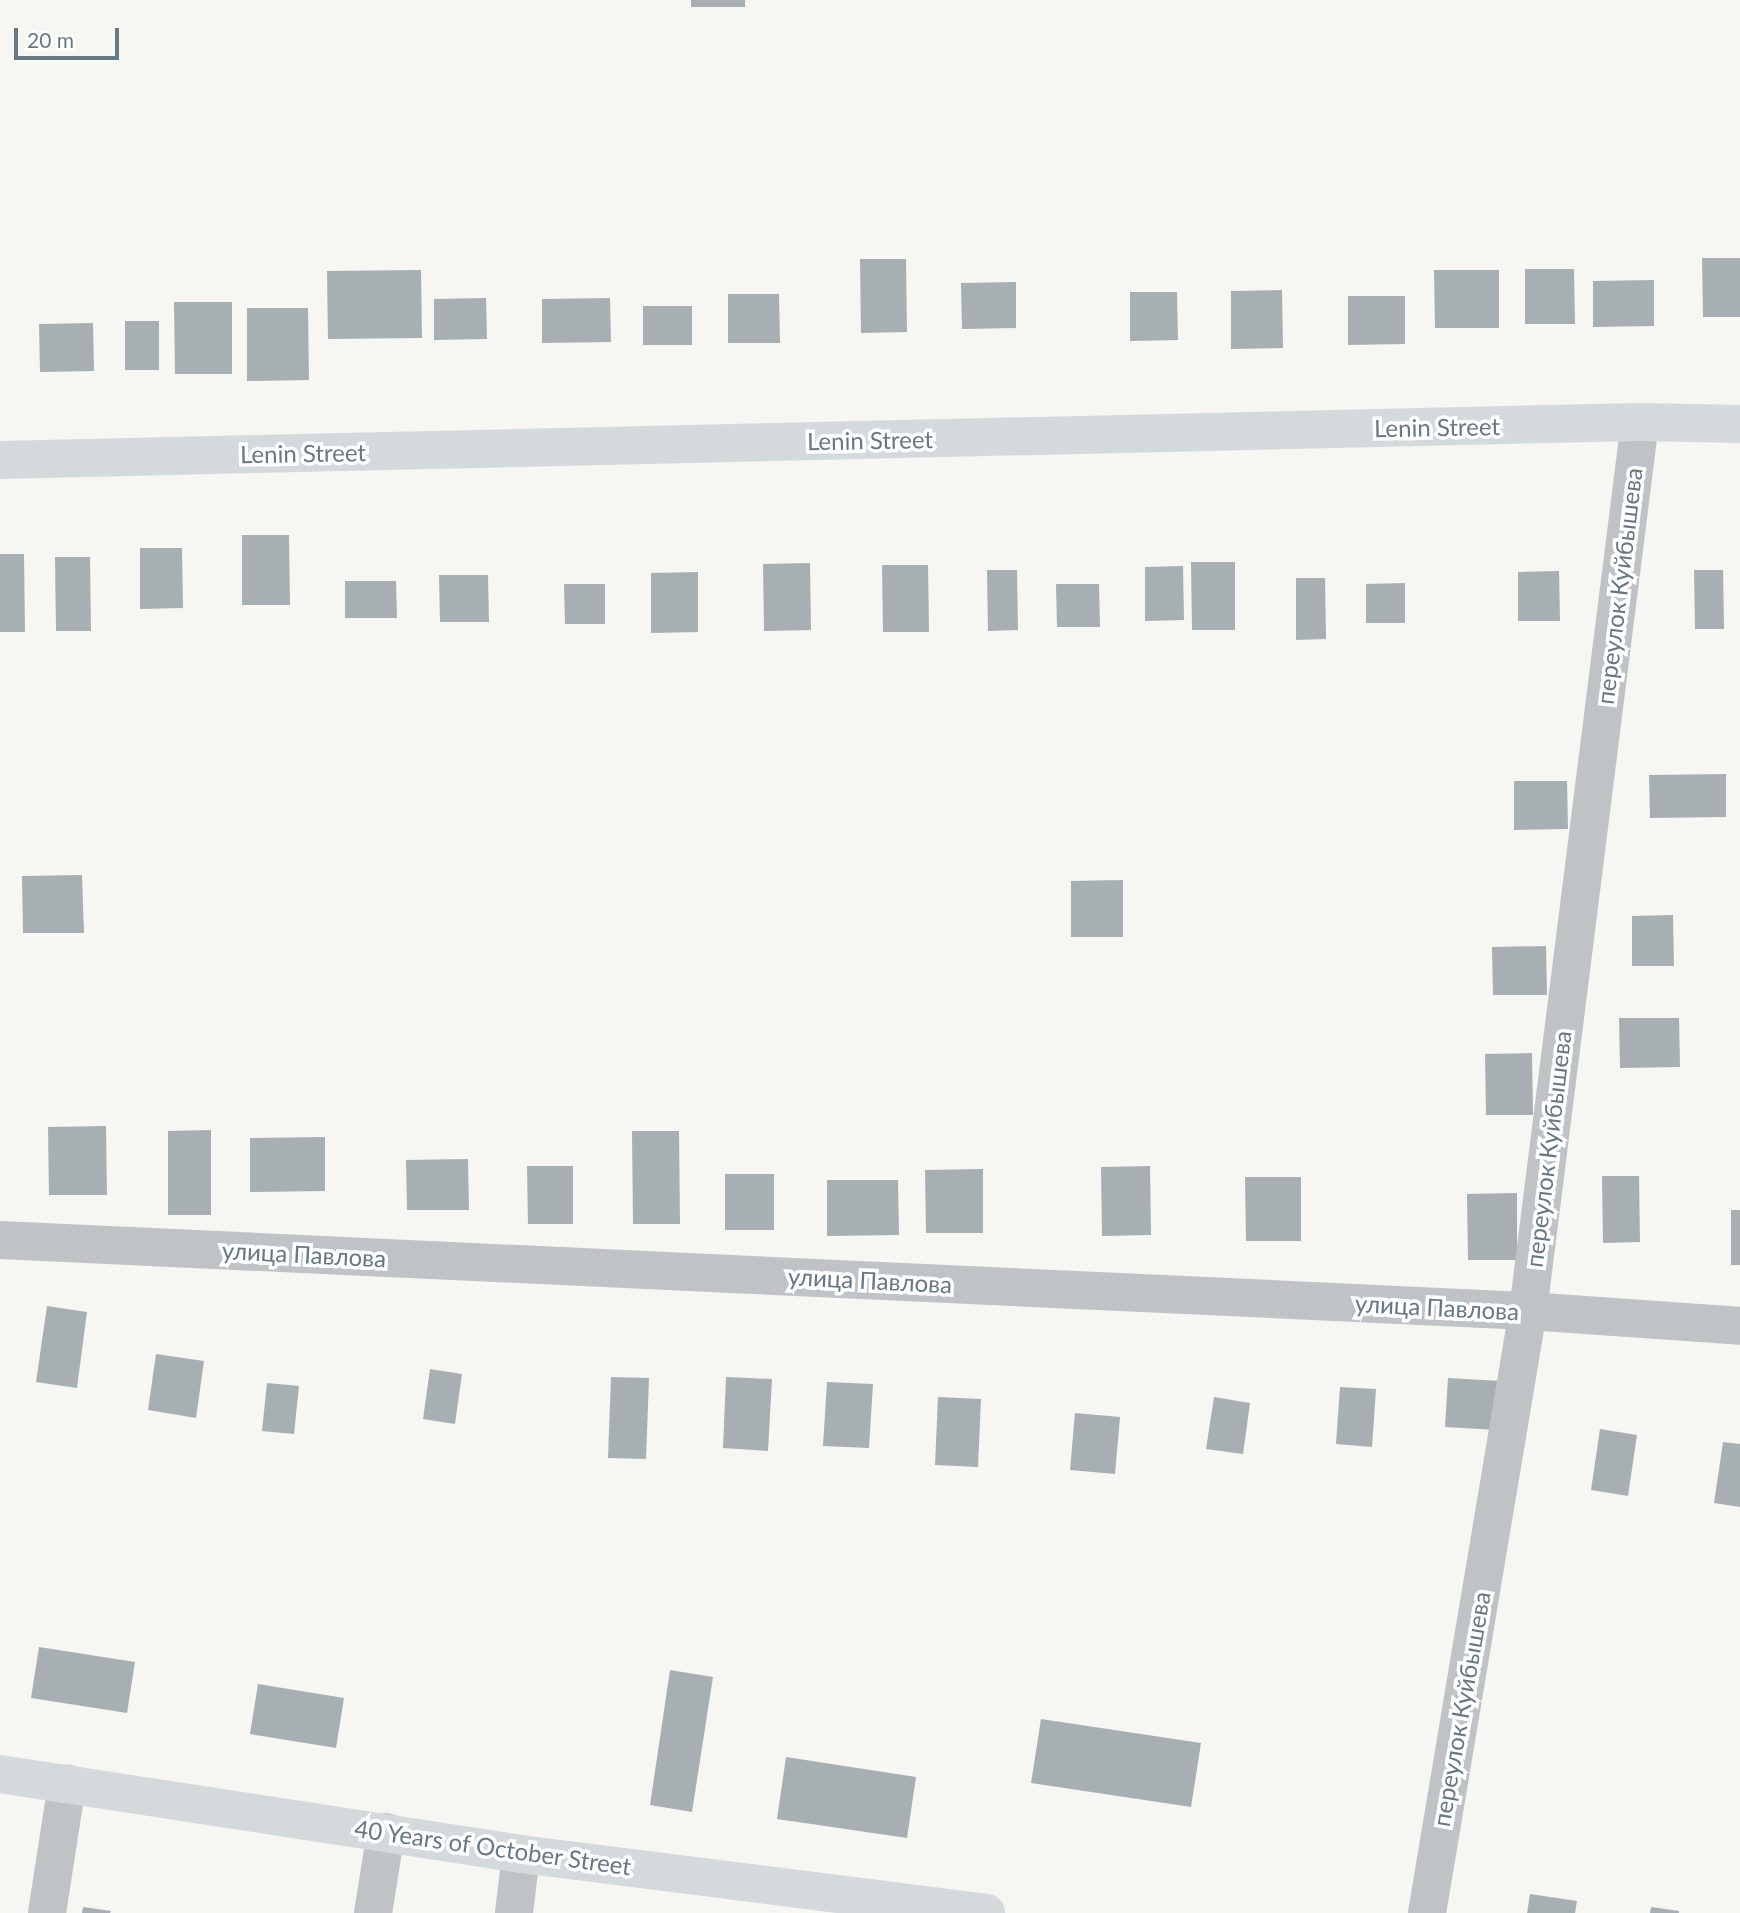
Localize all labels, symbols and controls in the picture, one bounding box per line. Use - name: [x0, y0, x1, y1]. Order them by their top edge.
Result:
- scale bar: [18, 14, 122, 58]
- text: 20 m: [27, 27, 74, 52]
- street label: Lenin Street: [1374, 412, 1500, 442]
- street label: Lenin Street: [807, 425, 933, 455]
- street label: Lenin Street: [240, 438, 366, 468]
- street label: переулок Куйбышева: [1590, 466, 1648, 706]
- street label: переулок Куйбышева: [1519, 1029, 1577, 1269]
- street label: улица Павлова: [221, 1235, 387, 1273]
- street label: улица Павлова: [787, 1261, 953, 1299]
- street label: улица Павлова: [1354, 1288, 1520, 1326]
- street label: переулок Куйбышева: [1426, 1589, 1496, 1829]
- street label: 40 Years of October Street: [352, 1813, 634, 1881]

